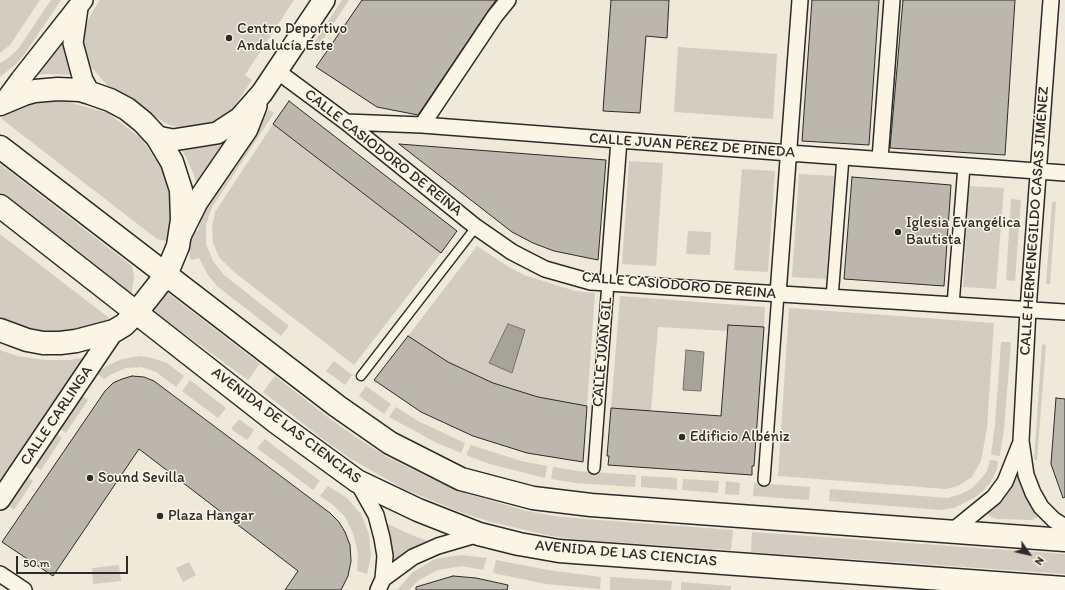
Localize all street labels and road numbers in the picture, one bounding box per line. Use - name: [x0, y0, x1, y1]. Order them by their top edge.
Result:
- street label: CALLE CASIODORO DE REINA: [301, 86, 465, 220]
- street label: CALLE HERMENEGILDO CASAS JIMÉNEZ: [1017, 86, 1053, 356]
- street label: CALLE JUAN PÉREZ DE PINEDA: [588, 130, 796, 162]
- street label: CALLE CASIODORO DE REINA: [581, 269, 777, 303]
- street label: CALLE JUAN GIL: [589, 296, 617, 408]
- street label: CALLE CARLINGA: [17, 363, 97, 469]
- street label: AVENIDA DE LAS CIENCIAS: [208, 364, 364, 488]
- street label: AVENIDA DE LAS CIENCIAS: [534, 537, 718, 571]

